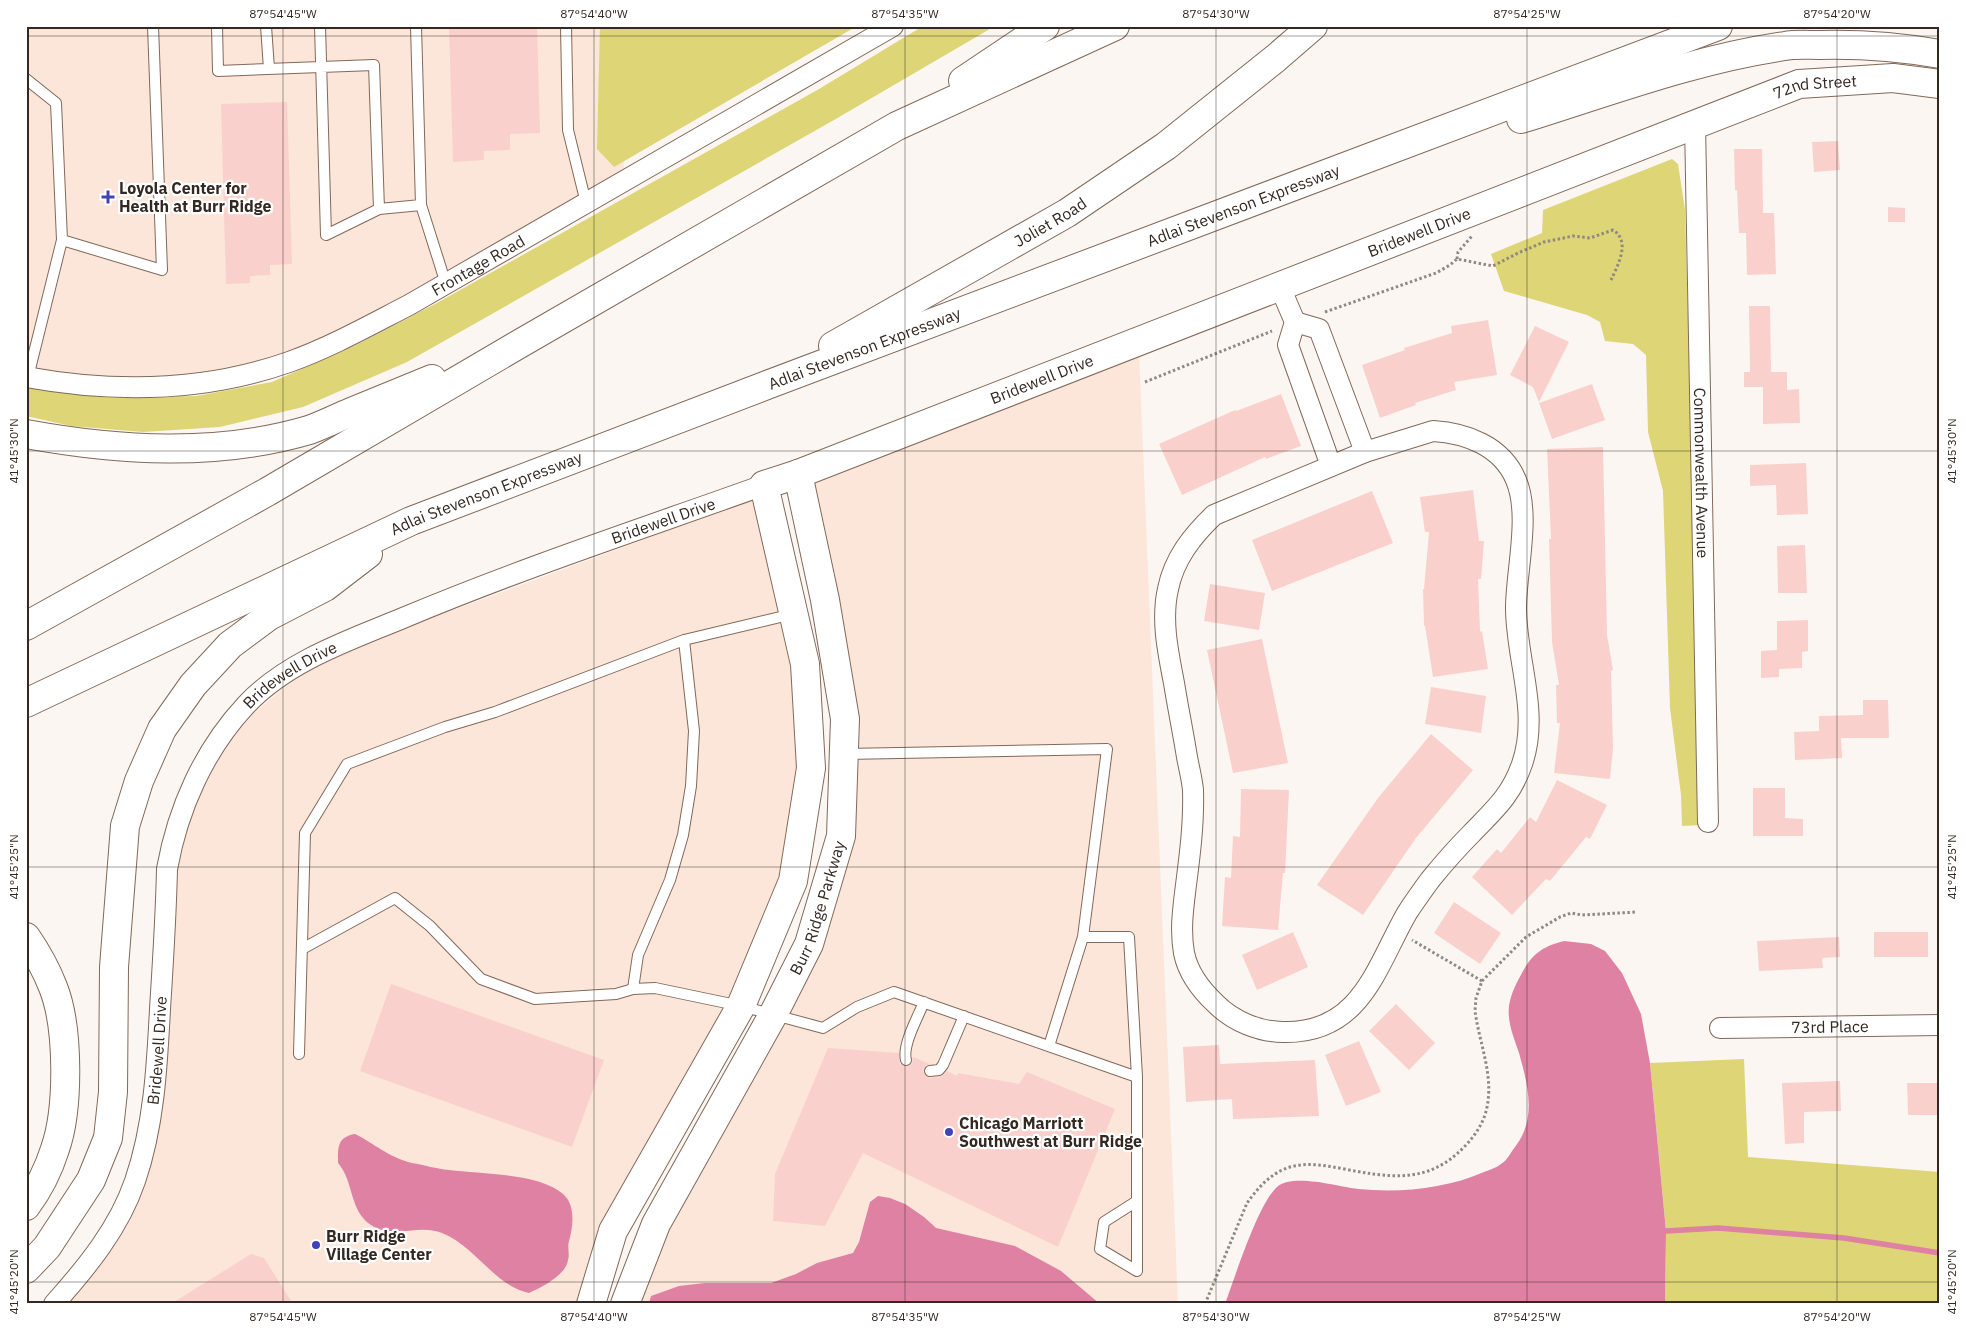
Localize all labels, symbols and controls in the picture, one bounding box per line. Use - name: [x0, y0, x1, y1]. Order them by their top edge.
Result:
- text: 87°54'45"W: [249, 6, 317, 21]
- text: 87°54'40"W: [560, 6, 628, 21]
- text: 87°54'35"W: [871, 6, 939, 21]
- text: 87°54'30"W: [1182, 6, 1250, 21]
- text: 87°54'25"W: [1493, 6, 1561, 21]
- text: 87°54'20"W: [1803, 6, 1871, 21]
- street label: 72nd Street: [1770, 70, 1857, 103]
- street label: Adlai Stevenson Expressway: [1144, 160, 1342, 251]
- place label: Loyola Center for Health at Burr Ridge: [119, 178, 272, 216]
- marker: Loyola Center for Health at Burr Ridge: [101, 190, 115, 204]
- street label: Joliet Road: [1010, 193, 1090, 251]
- street label: Bridewell Drive: [1365, 203, 1474, 261]
- street label: Frontage Road: [428, 230, 528, 300]
- street label: Adlai Stevenson Expressway: [765, 303, 963, 394]
- street label: Bridewell Drive: [987, 350, 1096, 408]
- street label: Commonwealth Avenue: [1690, 387, 1713, 559]
- text: 41°45'30"N: [6, 418, 21, 484]
- text: 41°45'30"N: [1944, 418, 1959, 484]
- street label: Adlai Stevenson Expressway: [387, 447, 585, 539]
- street label: Bridewell Drive: [608, 493, 718, 548]
- street label: Bridewell Drive: [238, 637, 340, 713]
- text: 41°45'25"N: [6, 834, 21, 900]
- text: 41°45'25"N: [1944, 834, 1959, 900]
- street label: Burr Ridge Parkway: [785, 838, 849, 978]
- street label: Bridewell Drive: [142, 995, 171, 1106]
- street label: 73rd Place: [1791, 1016, 1869, 1037]
- place label: Chicago Marriott Southwest at Burr Ridge: [959, 1113, 1142, 1151]
- marker: Chicago Marriott Southwest at Burr Ridge: [943, 1126, 955, 1138]
- place label: Burr Ridge Village Center: [326, 1226, 432, 1264]
- marker: Burr Ridge Village Center: [310, 1239, 322, 1251]
- text: 41°45'20"N: [6, 1249, 21, 1315]
- text: 41°45'20"N: [1944, 1249, 1959, 1315]
- text: 87°54'45"W: [249, 1309, 317, 1324]
- text: 87°54'40"W: [560, 1309, 628, 1324]
- text: 87°54'35"W: [871, 1309, 939, 1324]
- text: 87°54'30"W: [1182, 1309, 1250, 1324]
- text: 87°54'25"W: [1493, 1309, 1561, 1324]
- text: 87°54'20"W: [1803, 1309, 1871, 1324]

